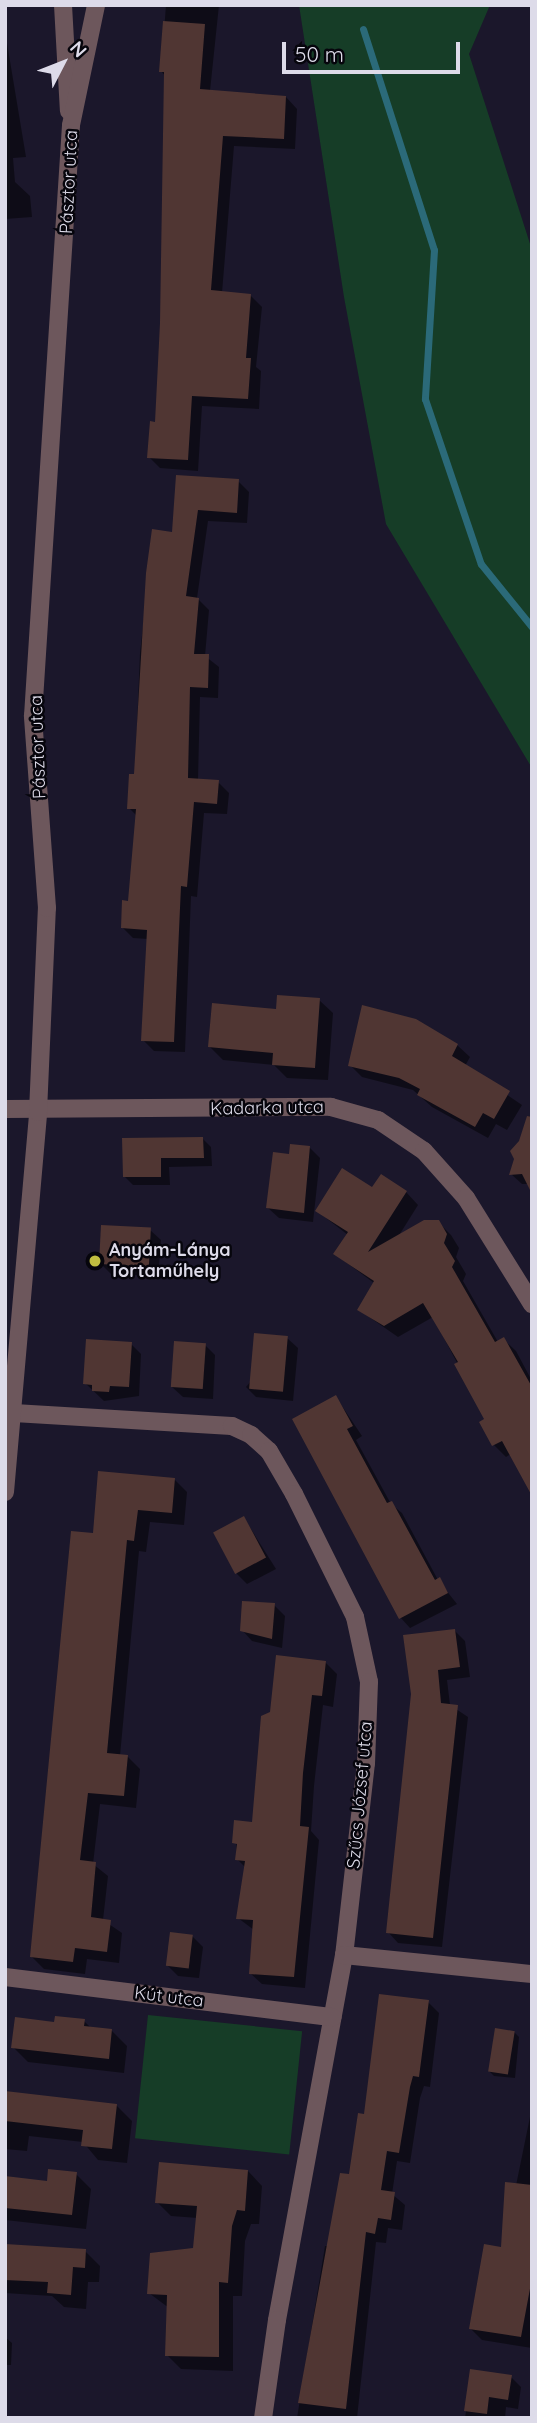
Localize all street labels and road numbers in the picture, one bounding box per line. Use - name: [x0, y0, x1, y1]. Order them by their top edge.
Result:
- street label: Pásztor utca: [55, 130, 83, 234]
- street label: Pásztor utca: [25, 695, 51, 799]
- street label: Kadarka utca: [210, 1096, 324, 1120]
- street label: Szűcs József utca: [343, 1720, 377, 1870]
- street label: Kút utca: [133, 1982, 205, 2012]

